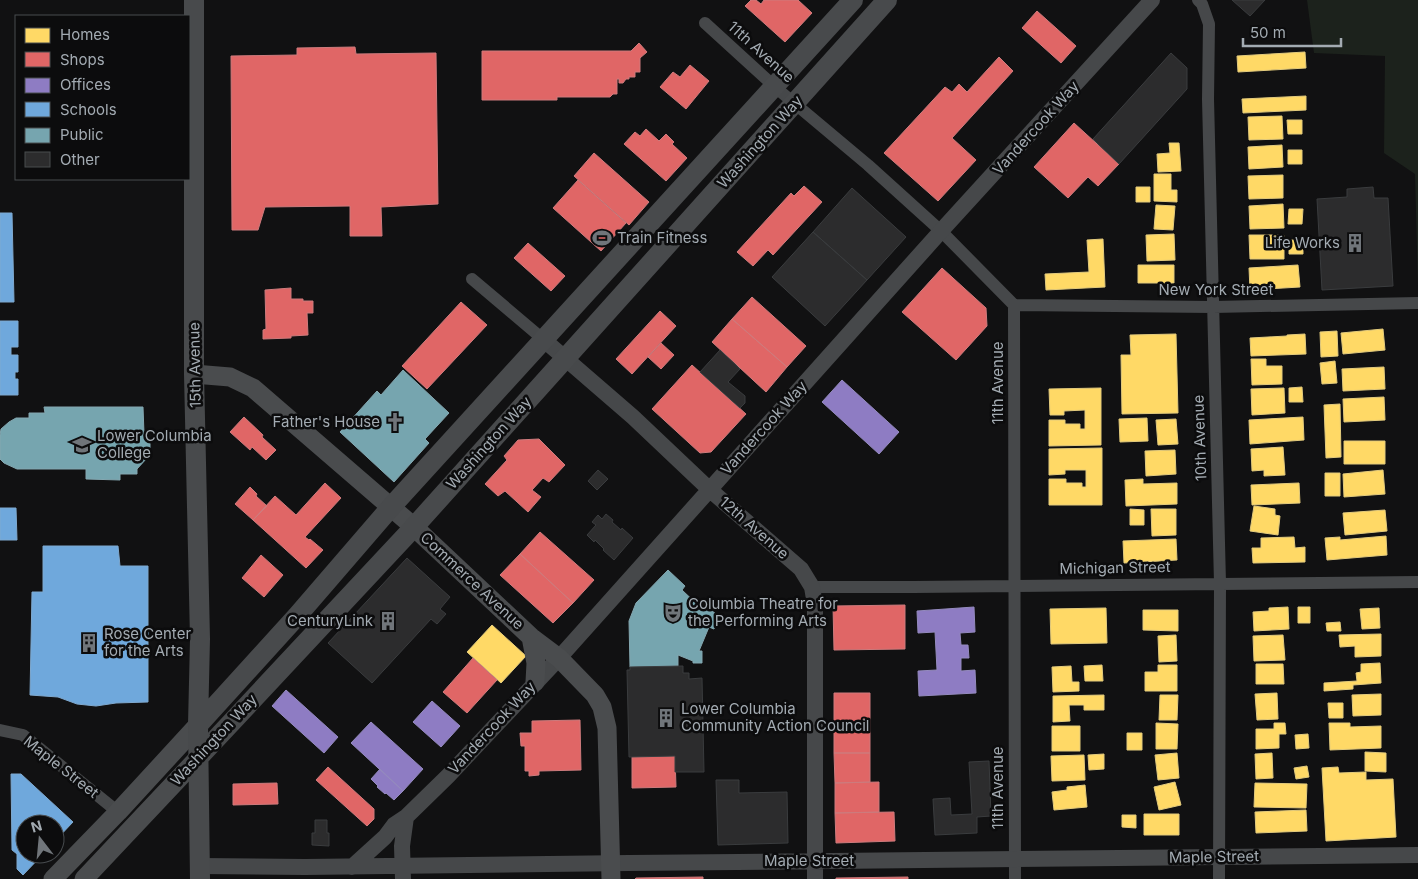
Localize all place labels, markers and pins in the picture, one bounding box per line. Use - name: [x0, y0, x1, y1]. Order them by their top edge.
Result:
- sports icon: Train Fitness: [591, 227, 613, 249]
- place label: Train Fitness: [617, 228, 708, 247]
- building icon: Life Works: [1344, 232, 1366, 254]
- place label: Life Works: [1265, 233, 1340, 252]
- church icon: Father's House: [384, 411, 406, 433]
- place label: Father's House: [273, 412, 380, 431]
- place label: Lower Columbia College: [97, 426, 212, 462]
- school or university icon: Lower Columbia College: [71, 434, 93, 456]
- place label: Columbia Theatre for the Performing Arts: [688, 594, 838, 630]
- theatre icon: Columbia Theatre for the Performing Arts: [662, 602, 684, 624]
- building icon: CenturyLink: [377, 610, 399, 632]
- place label: CenturyLink: [287, 611, 374, 630]
- place label: Rose Center for the Arts: [104, 624, 191, 660]
- building icon: Rose Center for the Arts: [78, 632, 100, 654]
- place label: Lower Columbia Community Action Council: [681, 699, 870, 735]
- building icon: Lower Columbia Community Action Council: [655, 707, 677, 729]

